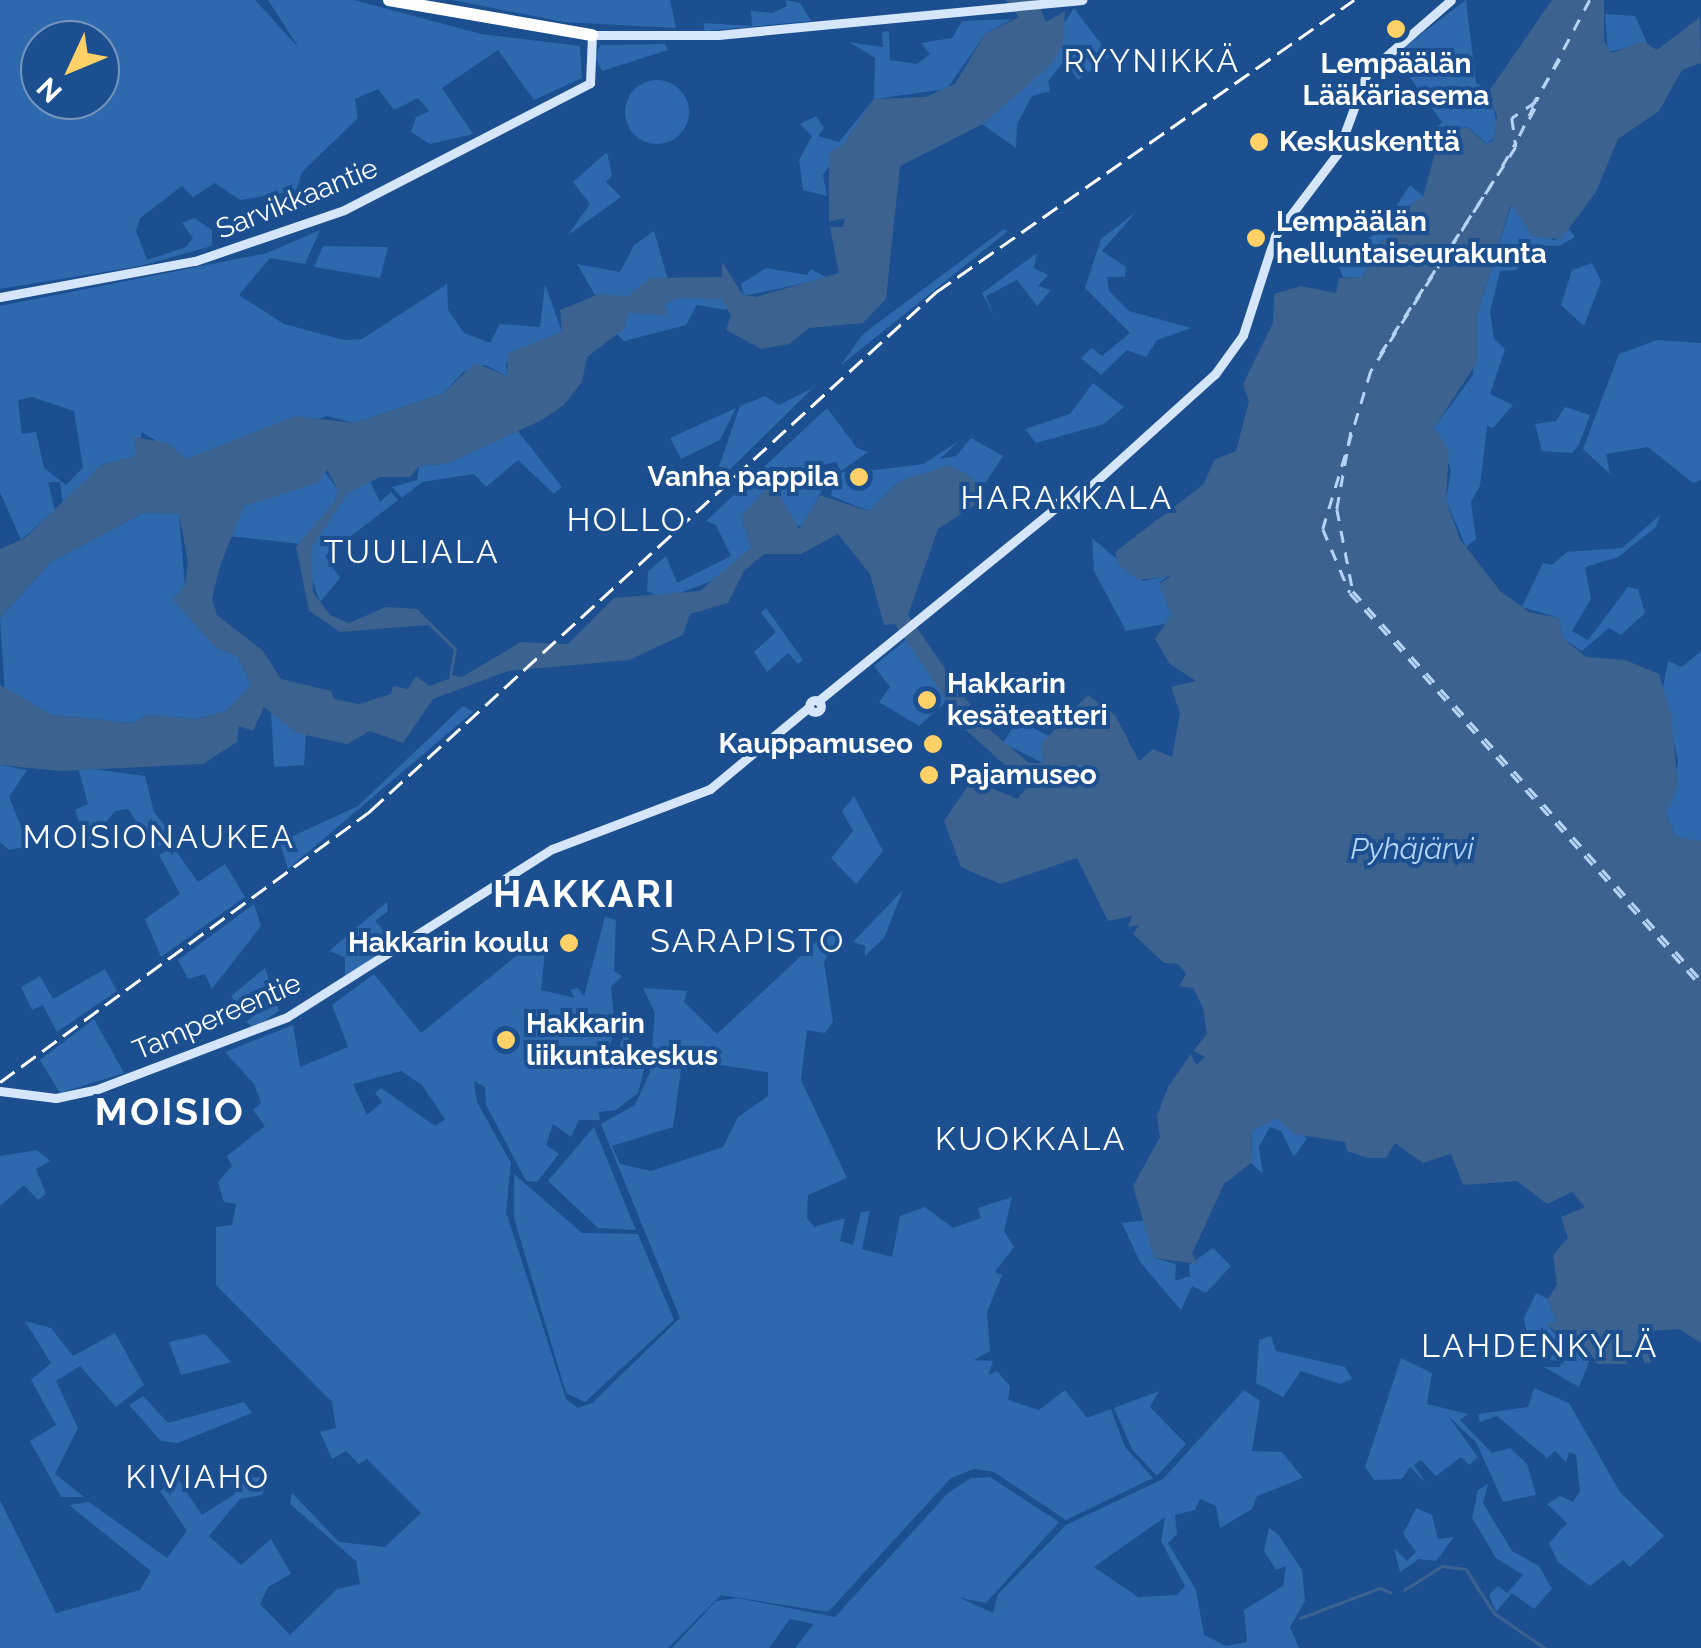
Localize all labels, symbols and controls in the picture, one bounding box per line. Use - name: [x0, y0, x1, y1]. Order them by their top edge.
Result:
- marker: Lempäälän Lääkäriasema: [1383, 16, 1409, 42]
- north arrow: [20, 20, 120, 120]
- district label: RYYNIKKÄ: [1063, 42, 1241, 80]
- place label: Lempäälän Lääkäriasema: [1303, 47, 1489, 113]
- text: N: [30, 71, 69, 109]
- place label: Keskuskenttä: [1279, 125, 1460, 159]
- marker: Keskuskenttä: [1248, 131, 1270, 153]
- street label: Sarvikkaantie: [211, 151, 383, 247]
- place label: Lempäälän helluntaiseurakunta: [1276, 205, 1547, 271]
- marker: Lempäälän helluntaiseurakunta: [1245, 227, 1267, 249]
- place label: Vanha pappila: [648, 460, 839, 494]
- marker: Vanha pappila: [848, 466, 870, 488]
- district label: HARAKKALA: [960, 479, 1174, 517]
- district label: HOLLO: [567, 501, 687, 539]
- district label: TUULIALA: [324, 533, 500, 571]
- place label: Hakkarin kesäteatteri: [947, 667, 1108, 733]
- marker: Hakkarin kesäteatteri: [916, 689, 938, 711]
- place label: Kauppamuseo: [718, 727, 913, 761]
- marker: Kauppamuseo: [922, 733, 944, 755]
- place label: Pajamuseo: [949, 758, 1097, 792]
- marker: Pajamuseo: [918, 764, 940, 786]
- district label: MOISIONAUKEA: [23, 818, 295, 856]
- water label: Pyhäjärvi: [1350, 831, 1474, 867]
- district label: HAKKARI: [493, 871, 677, 917]
- district label: SARAPISTO: [650, 922, 846, 960]
- place label: Hakkarin koulu: [348, 926, 549, 960]
- marker: Hakkarin koulu: [558, 932, 580, 954]
- street label: Tampereentie: [128, 967, 306, 1067]
- place label: Hakkarin liikuntakeskus: [526, 1007, 718, 1073]
- marker: Hakkarin liikuntakeskus: [495, 1029, 517, 1051]
- district label: MOISIO: [95, 1089, 245, 1135]
- district label: KUOKKALA: [935, 1120, 1127, 1158]
- district label: LAHDENKYLÄ: [1421, 1327, 1659, 1365]
- district label: KIVIAHO: [126, 1458, 270, 1496]

